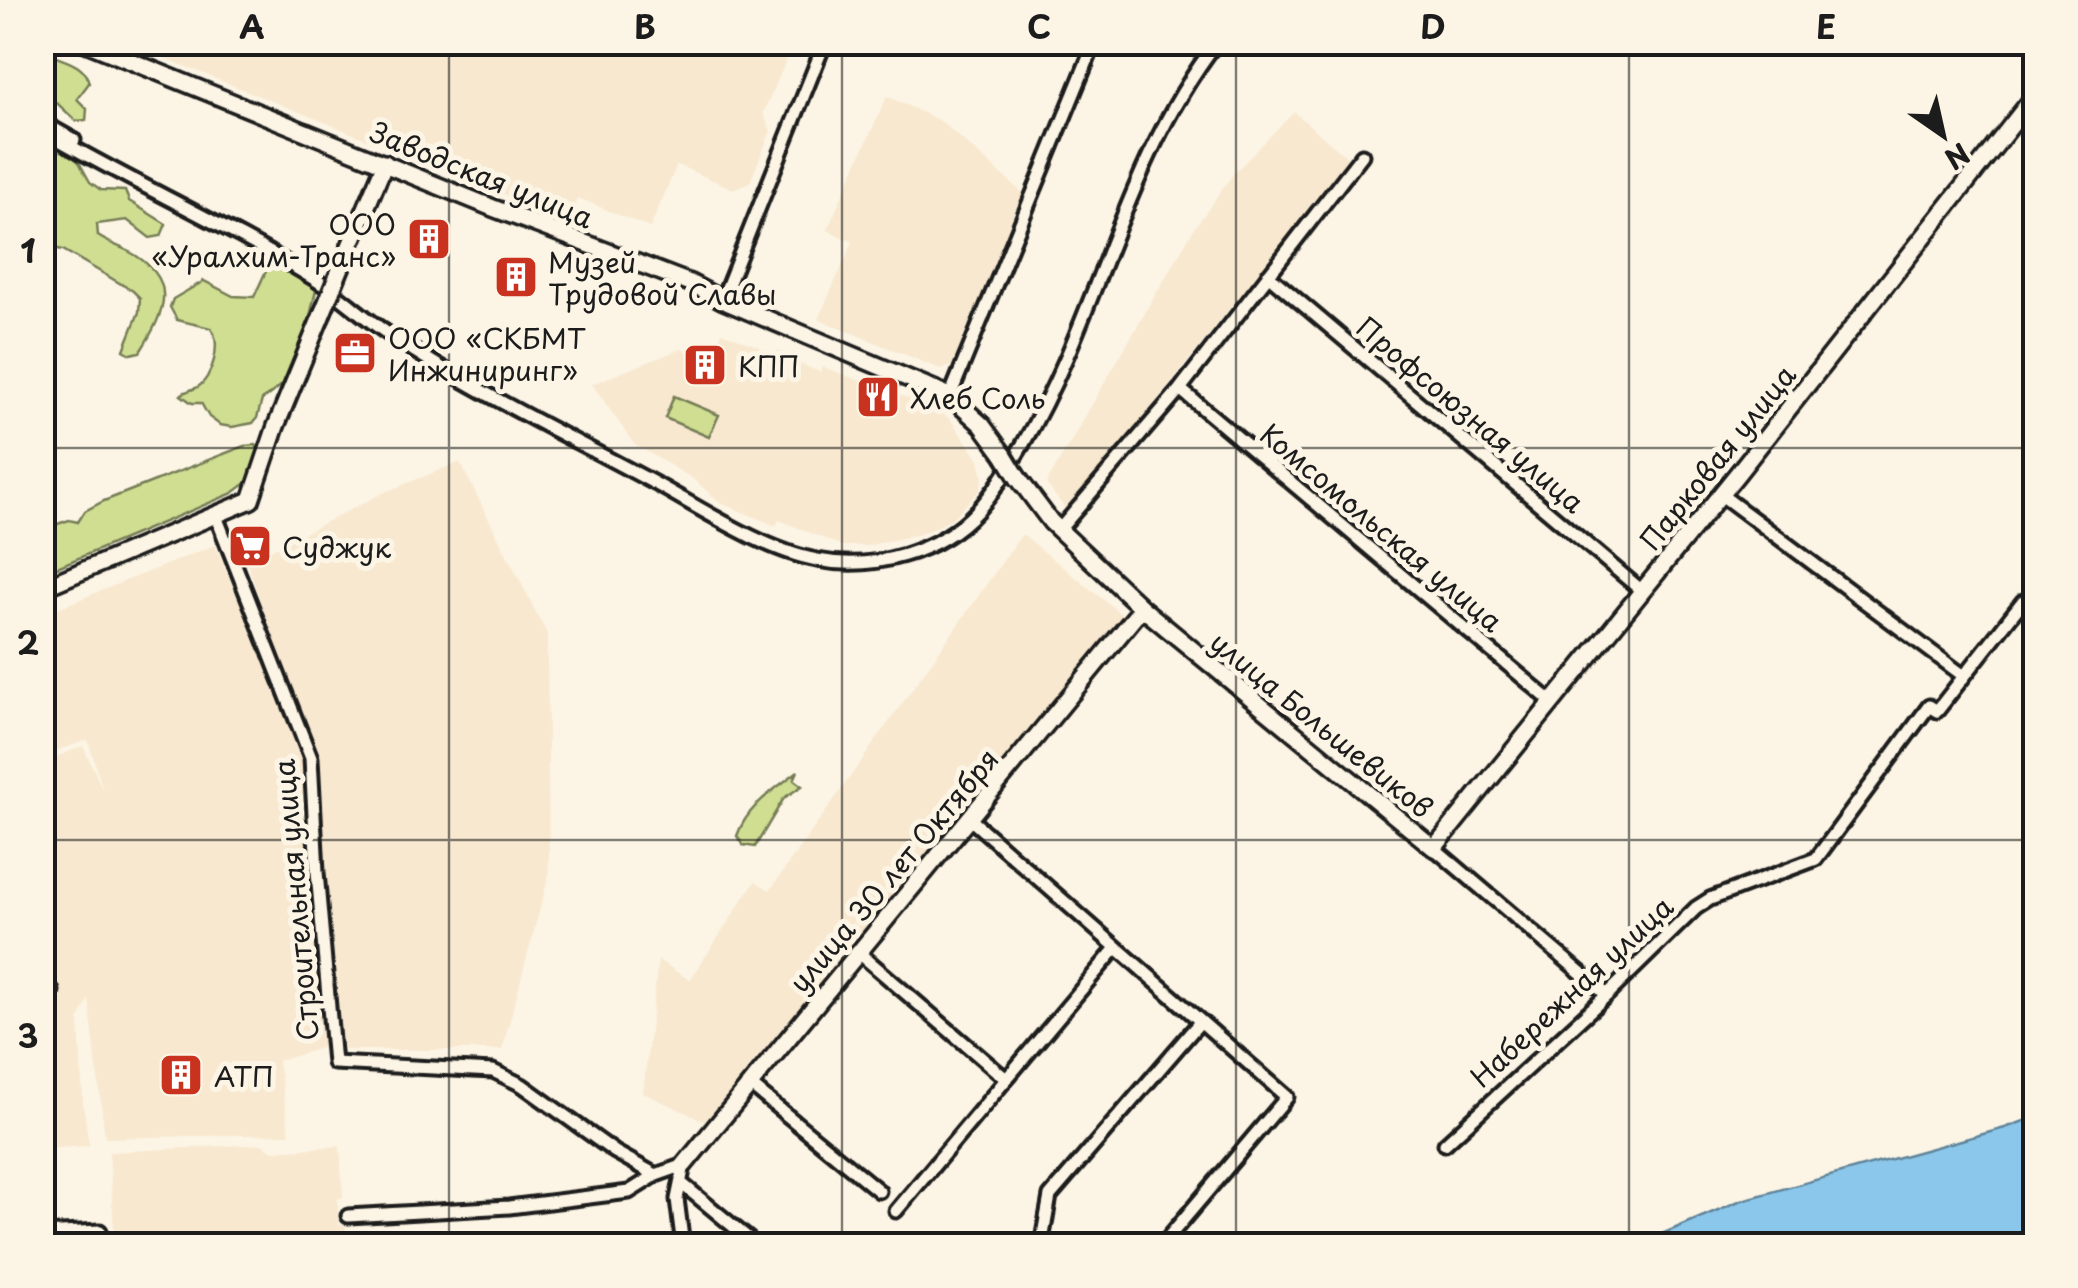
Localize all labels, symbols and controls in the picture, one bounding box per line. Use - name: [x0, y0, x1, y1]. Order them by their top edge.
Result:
- text: A: [239, 2, 265, 50]
- text: B: [634, 2, 656, 50]
- text: C: [1027, 2, 1051, 50]
- text: D: [1420, 2, 1446, 50]
- text: E: [1816, 2, 1836, 50]
- north arrow: [1893, 85, 1993, 185]
- street label: Заводская улица: [364, 110, 600, 238]
- text: N: [1937, 133, 1979, 181]
- place label: ООО «Уралхим-Транс»: [152, 202, 396, 277]
- building icon: ООО «Уралхим-Транс»: [406, 216, 452, 262]
- text: 1: [20, 226, 36, 274]
- place label: Музей Трудовой Славы: [548, 240, 776, 315]
- building icon: Музей Трудовой Славы: [493, 254, 539, 300]
- street label: Профсоюзная улица: [1348, 306, 1595, 523]
- place label: ООО «СКБМТ Инжиниринг»: [388, 316, 586, 391]
- office icon: ООО «СКБМТ Инжиниринг»: [332, 330, 378, 376]
- building icon: КПП: [682, 342, 728, 388]
- place label: КПП: [738, 344, 800, 387]
- street label: Парковая улица: [1629, 355, 1806, 559]
- restaurant icon: Хлеб Соль: [855, 374, 901, 420]
- place label: Хлеб Соль: [910, 376, 1045, 419]
- street label: Комсомольская улица: [1251, 412, 1513, 642]
- supermarket icon: Суджук: [227, 523, 273, 569]
- place label: Суджук: [282, 525, 392, 568]
- text: 2: [17, 618, 39, 666]
- street label: улица Большевиков: [1201, 620, 1443, 828]
- street label: улица 30 лет Октября: [778, 739, 1008, 1001]
- street label: Строительная улица: [261, 757, 329, 1043]
- street label: Набережная улица: [1460, 885, 1682, 1097]
- text: 3: [18, 1011, 38, 1059]
- building icon: АТП: [158, 1052, 204, 1098]
- place label: АТП: [214, 1054, 274, 1097]

